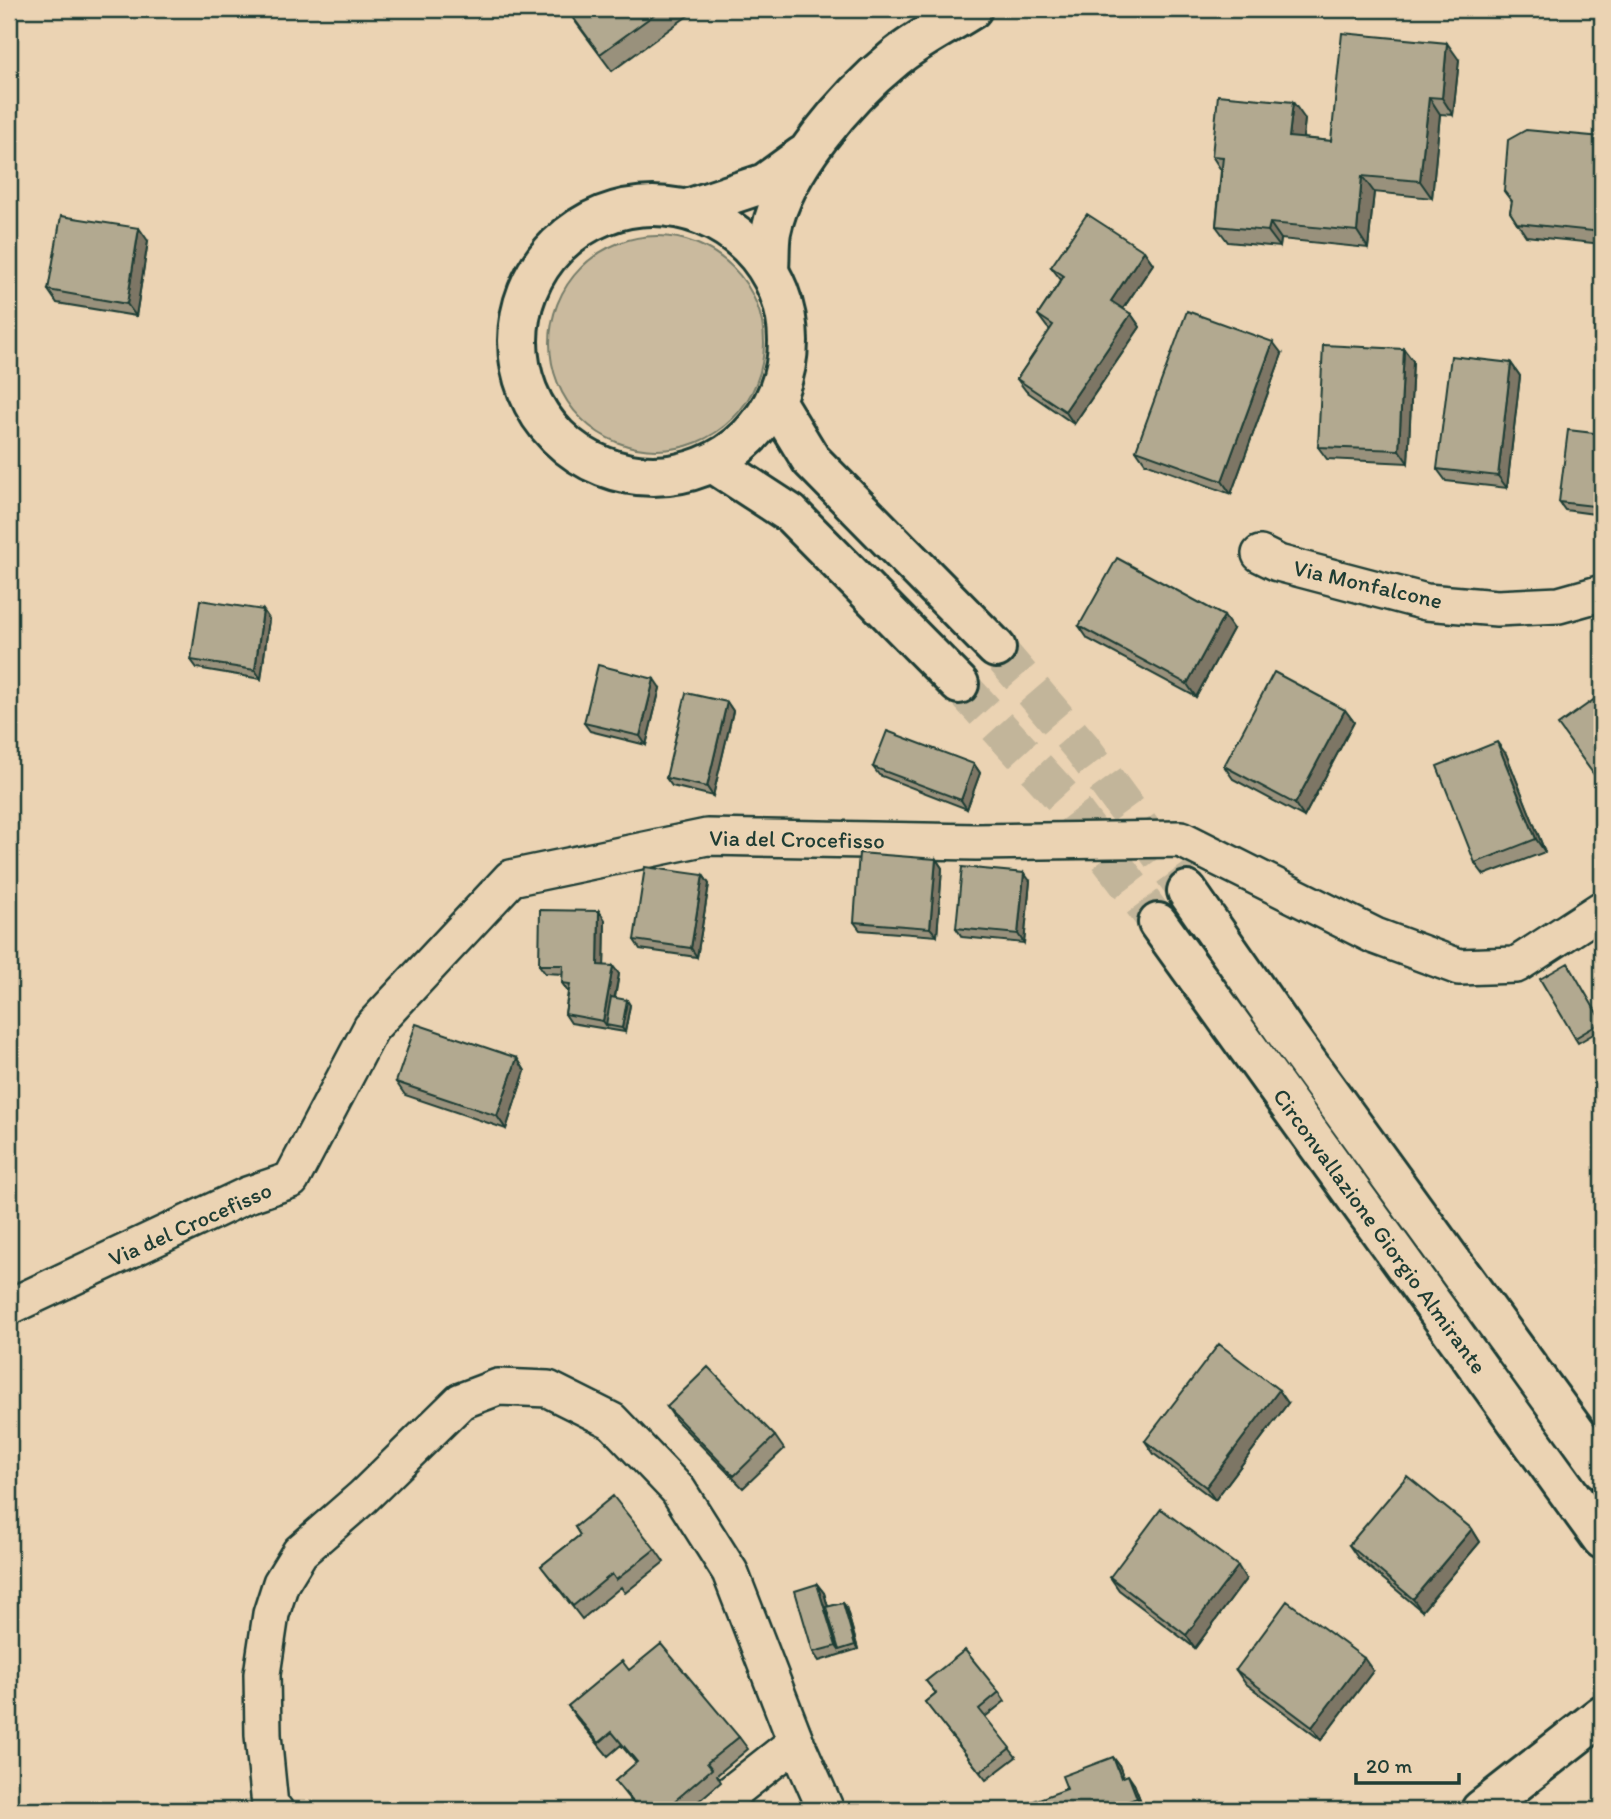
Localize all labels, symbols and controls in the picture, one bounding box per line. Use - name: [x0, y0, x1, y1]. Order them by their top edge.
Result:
- street label: Via Monfalcone: [1291, 553, 1445, 615]
- street label: Via del Crocefisso: [709, 823, 885, 855]
- street label: Circonvallazione Giorgio Almirante: [1267, 1083, 1493, 1379]
- street label: Via del Crocefisso: [104, 1175, 276, 1273]
- scale bar: [1356, 1742, 1459, 1786]
- text: 20 m: [1366, 1753, 1413, 1778]

